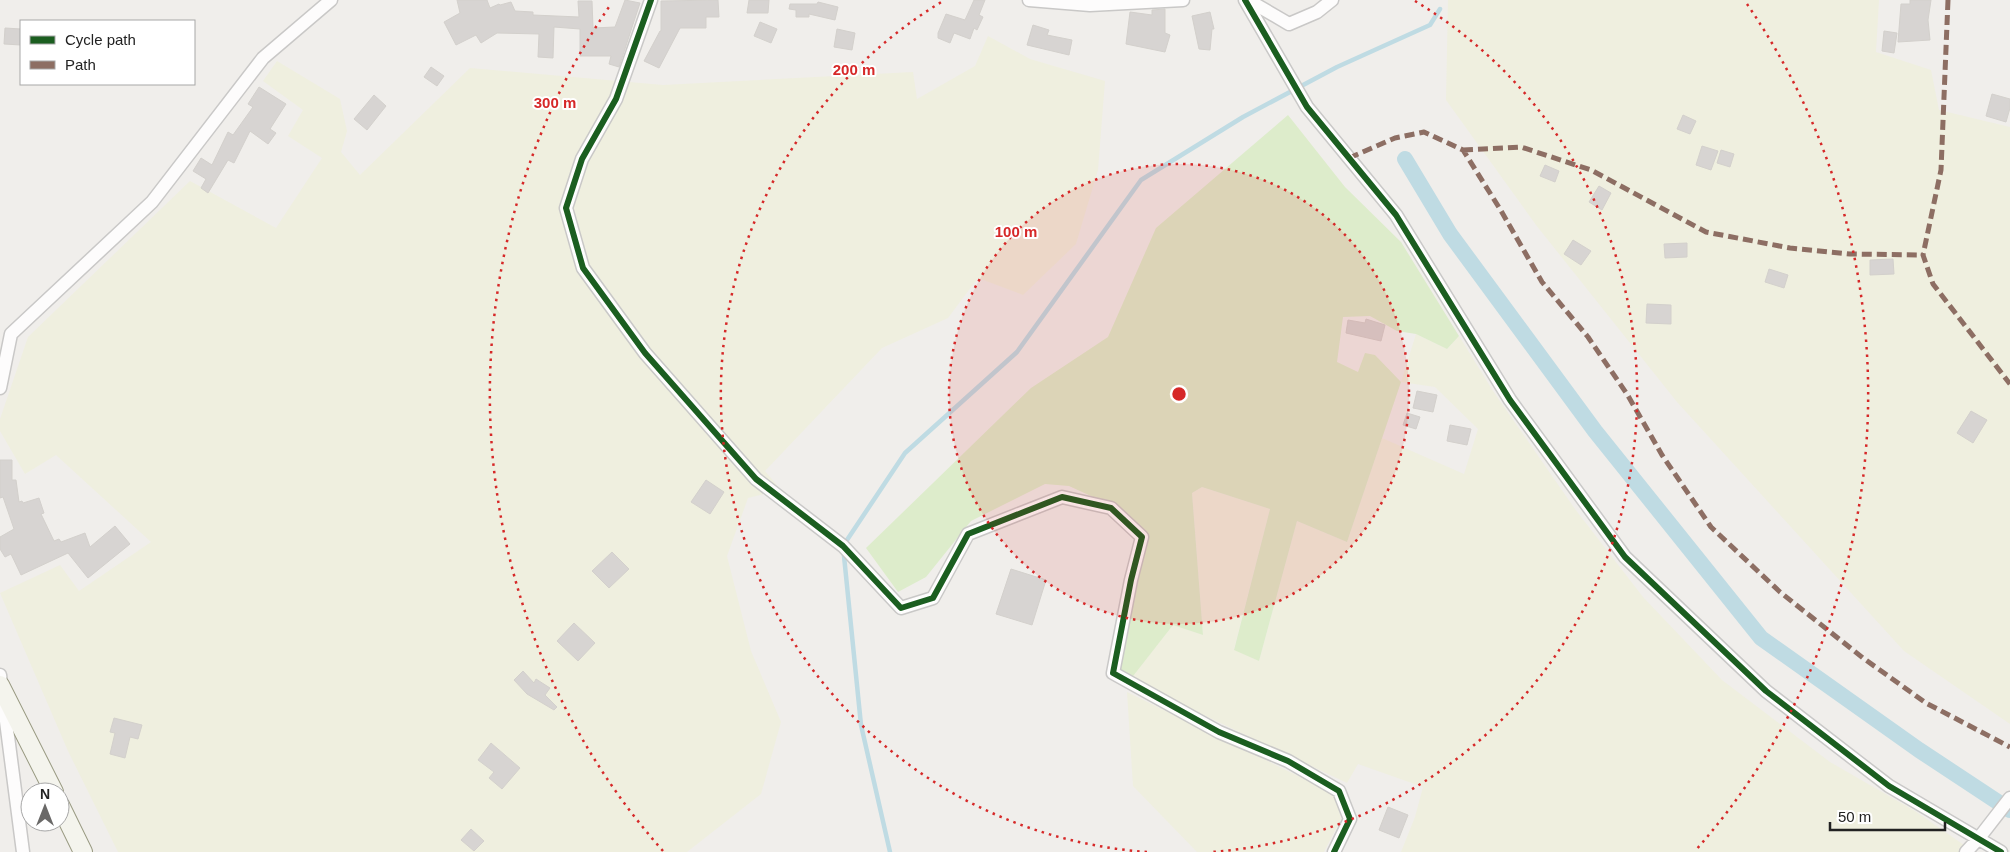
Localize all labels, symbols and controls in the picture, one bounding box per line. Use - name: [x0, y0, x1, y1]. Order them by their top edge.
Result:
- legend: [20, 20, 195, 85]
- text: Cycle path: [65, 31, 136, 48]
- text: Path: [65, 56, 96, 73]
- text: 200 m: [833, 61, 875, 78]
- text: 300 m: [534, 94, 576, 111]
- text: 100 m: [995, 223, 1037, 240]
- centre of rings: [1170, 385, 1188, 403]
- north arrow: [20, 782, 70, 832]
- text: N: [40, 786, 50, 802]
- scale bar: [1830, 800, 1945, 832]
- text: 50 m: [1838, 808, 1871, 825]

